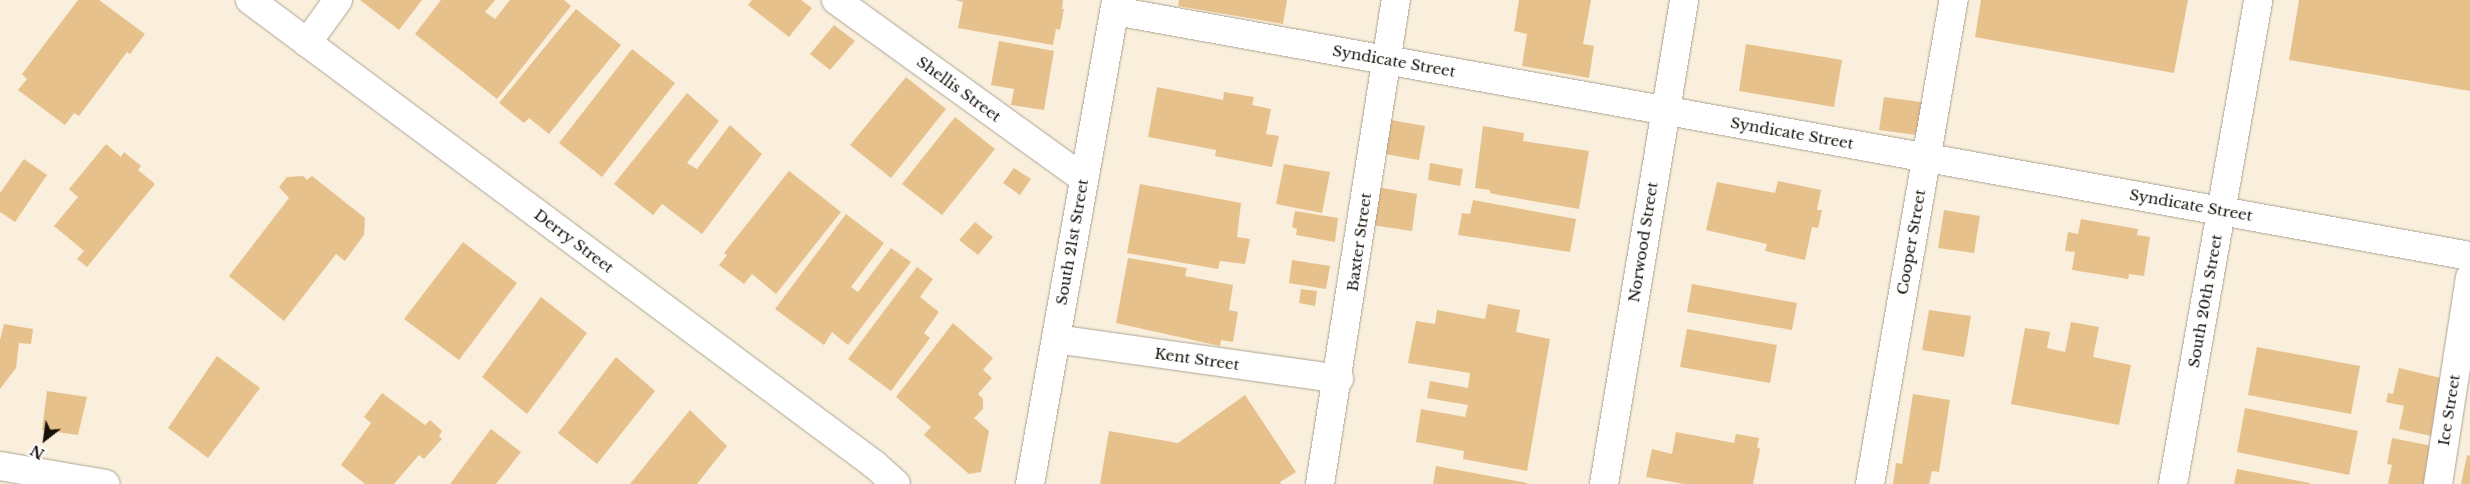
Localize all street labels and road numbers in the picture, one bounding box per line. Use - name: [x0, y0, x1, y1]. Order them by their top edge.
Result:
- street label: Syndicate Street: [1331, 41, 1457, 81]
- street label: Shellis Street: [913, 52, 1005, 126]
- street label: Syndicate Street: [1729, 113, 1855, 153]
- street label: South 21st Street: [1052, 178, 1092, 306]
- street label: Norwood Street: [1625, 180, 1661, 304]
- street label: Syndicate Street: [2128, 185, 2254, 225]
- street label: Cooper Street: [1893, 188, 1929, 296]
- street label: Baxter Street: [1343, 191, 1375, 293]
- street label: Derry Street: [531, 205, 617, 277]
- street label: South 20th Street: [2184, 233, 2226, 369]
- street label: Kent Street: [1153, 344, 1241, 374]
- street label: Ice Street: [2434, 373, 2464, 447]

